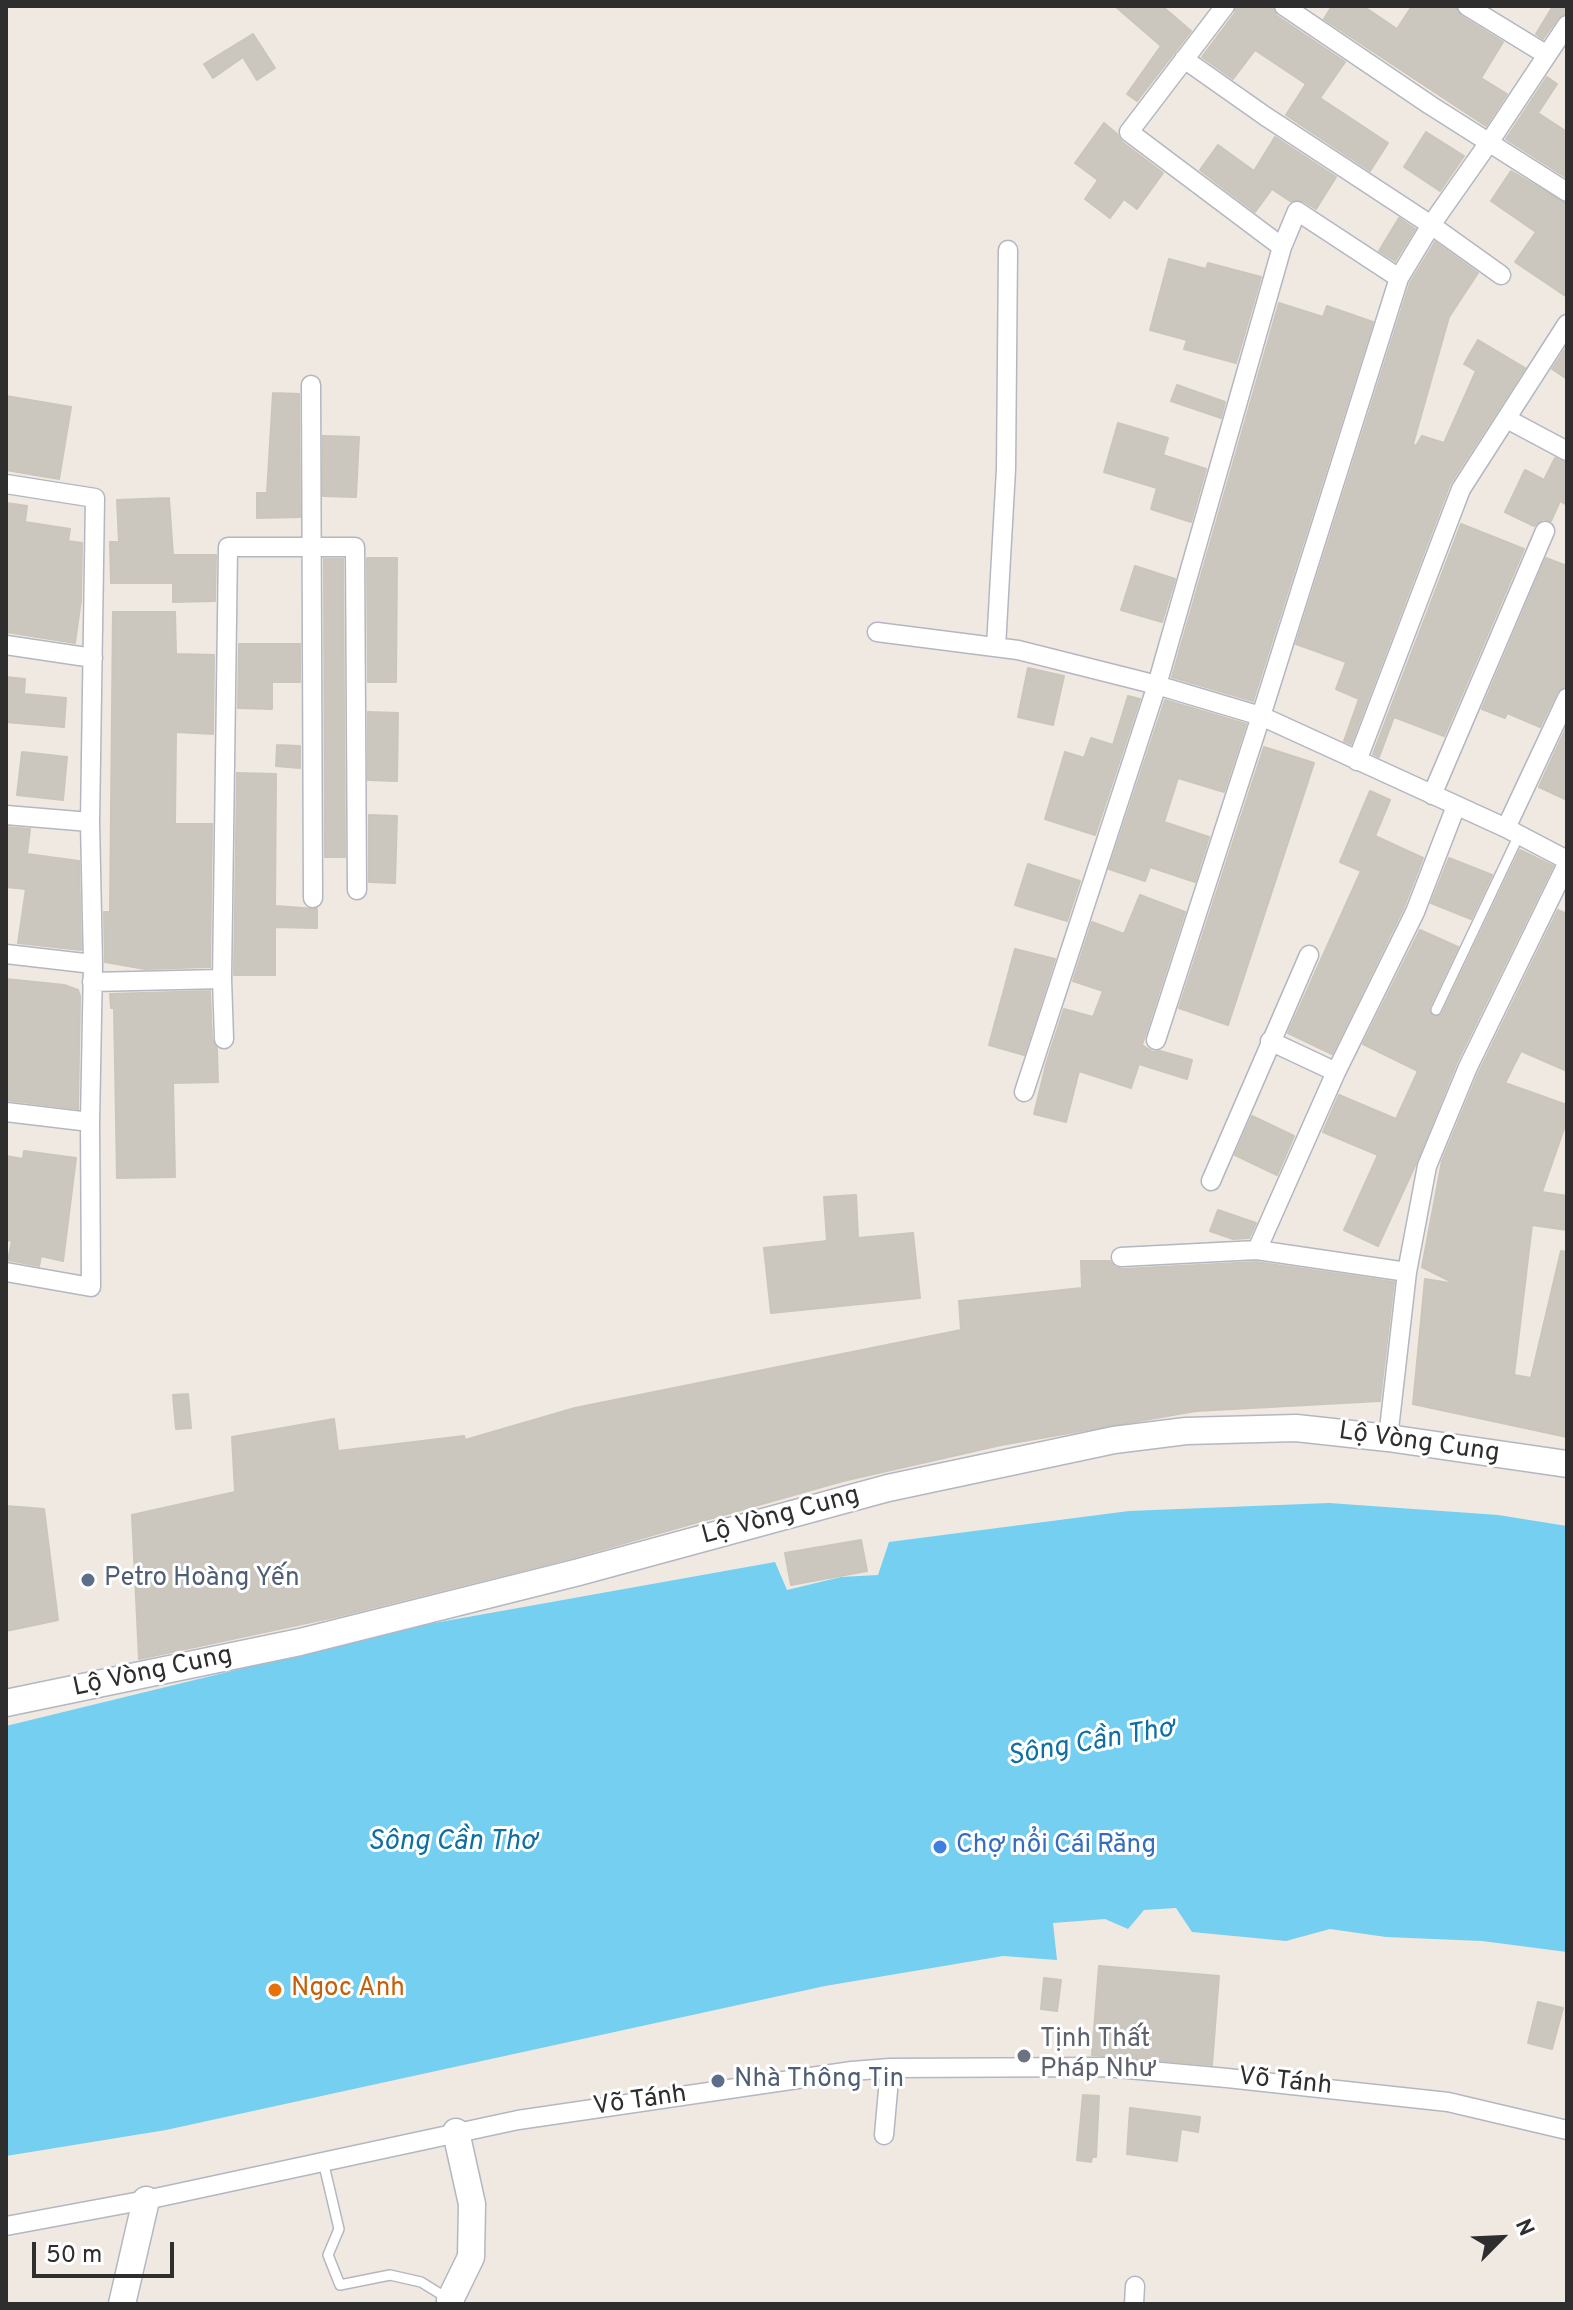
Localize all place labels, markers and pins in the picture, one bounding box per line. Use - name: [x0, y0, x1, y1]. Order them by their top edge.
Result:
- place label: Petro Hoàng Yến: [104, 1564, 300, 1596]
- marker: Petro Hoàng Yến: [79, 1571, 97, 1589]
- place label: Chợ nổi Cái Răng: [956, 1831, 1156, 1863]
- marker: Chợ nổi Cái Răng: [931, 1838, 949, 1856]
- place label: Ngoc Anh: [291, 1974, 405, 2006]
- marker: Ngoc Anh: [266, 1981, 284, 1999]
- place label: Tịnh Thất Pháp Như: [1040, 2025, 1156, 2086]
- marker: Tịnh Thất Pháp Như: [1015, 2047, 1033, 2065]
- place label: Nhà Thông Tin: [734, 2065, 904, 2097]
- marker: Nhà Thông Tin: [709, 2072, 727, 2090]

